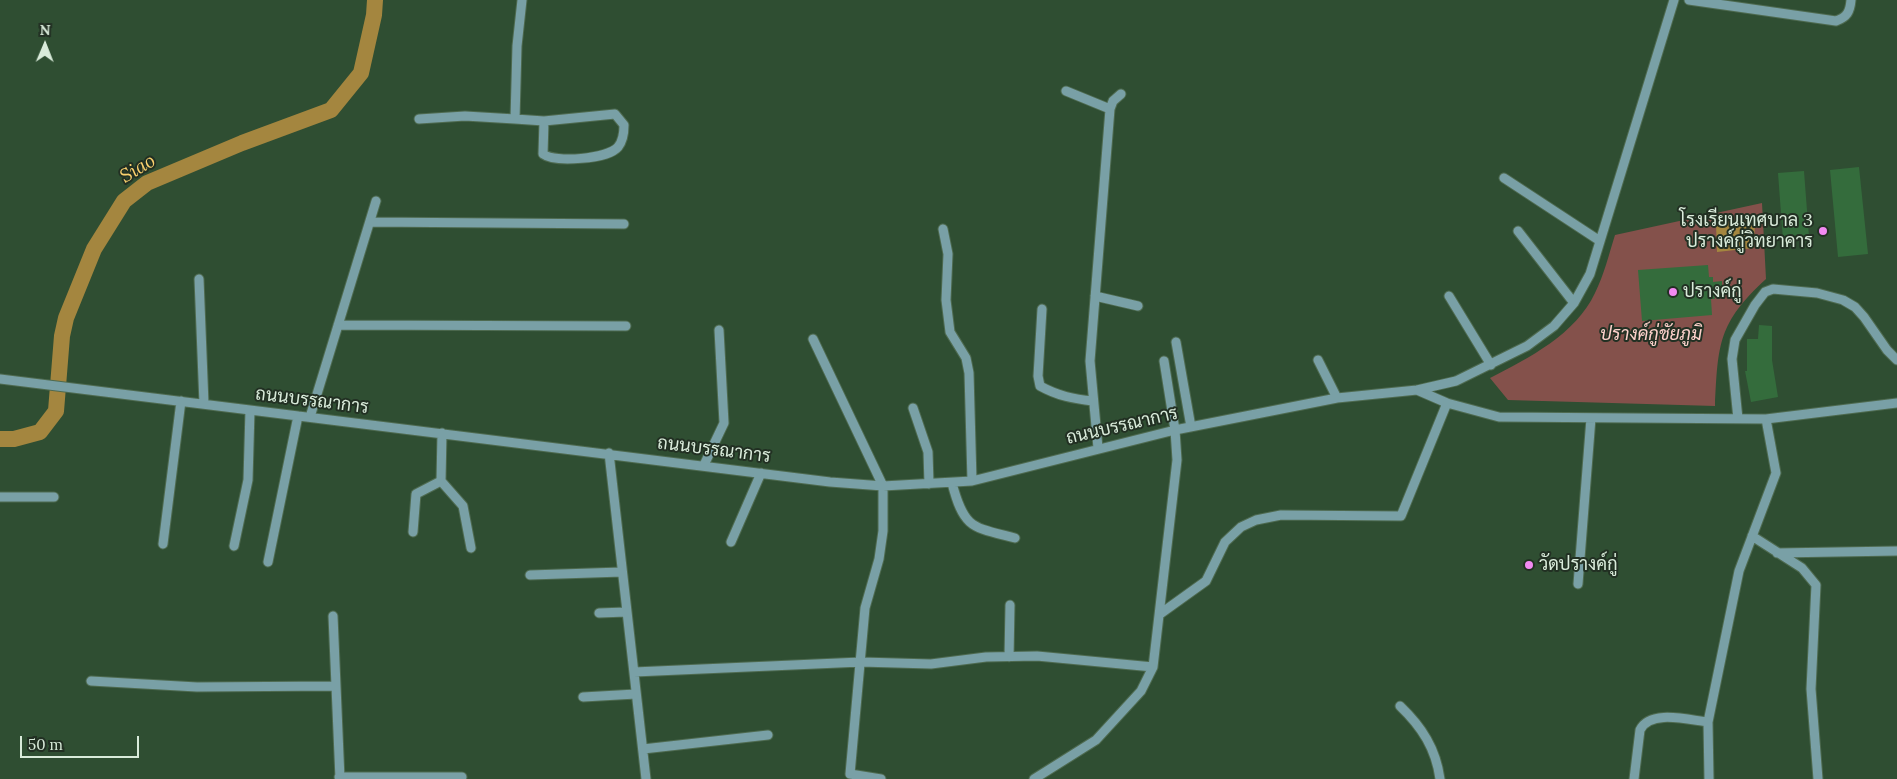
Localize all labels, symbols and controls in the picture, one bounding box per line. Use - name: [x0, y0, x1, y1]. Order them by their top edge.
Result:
- north arrow: [20, 20, 70, 70]
- text: N: [40, 21, 51, 39]
- water label: Siao: [116, 150, 160, 188]
- place label: โรงเรียนเทศบาล 3 ปรางค์กู่วิทยาคาร: [1679, 210, 1813, 252]
- marker: โรงเรียนเทศบาล 3 ปรางค์กู่วิทยาคาร: [1817, 225, 1829, 237]
- place label: ปรางค์กู่: [1683, 281, 1742, 303]
- marker: ปรางค์กู่: [1667, 286, 1679, 298]
- park label: ปรางค์กู่ชัยภูมิ: [1600, 324, 1702, 346]
- street label: ถนนบรรณาการ: [254, 383, 370, 419]
- street label: ถนนบรรณาการ: [1064, 403, 1180, 449]
- street label: ถนนบรรณาการ: [656, 432, 772, 468]
- place label: วัดปรางค์กู่: [1539, 554, 1617, 576]
- marker: วัดปรางค์กู่: [1523, 559, 1535, 571]
- scale bar: [22, 726, 141, 758]
- text: 50 m: [28, 735, 63, 754]

